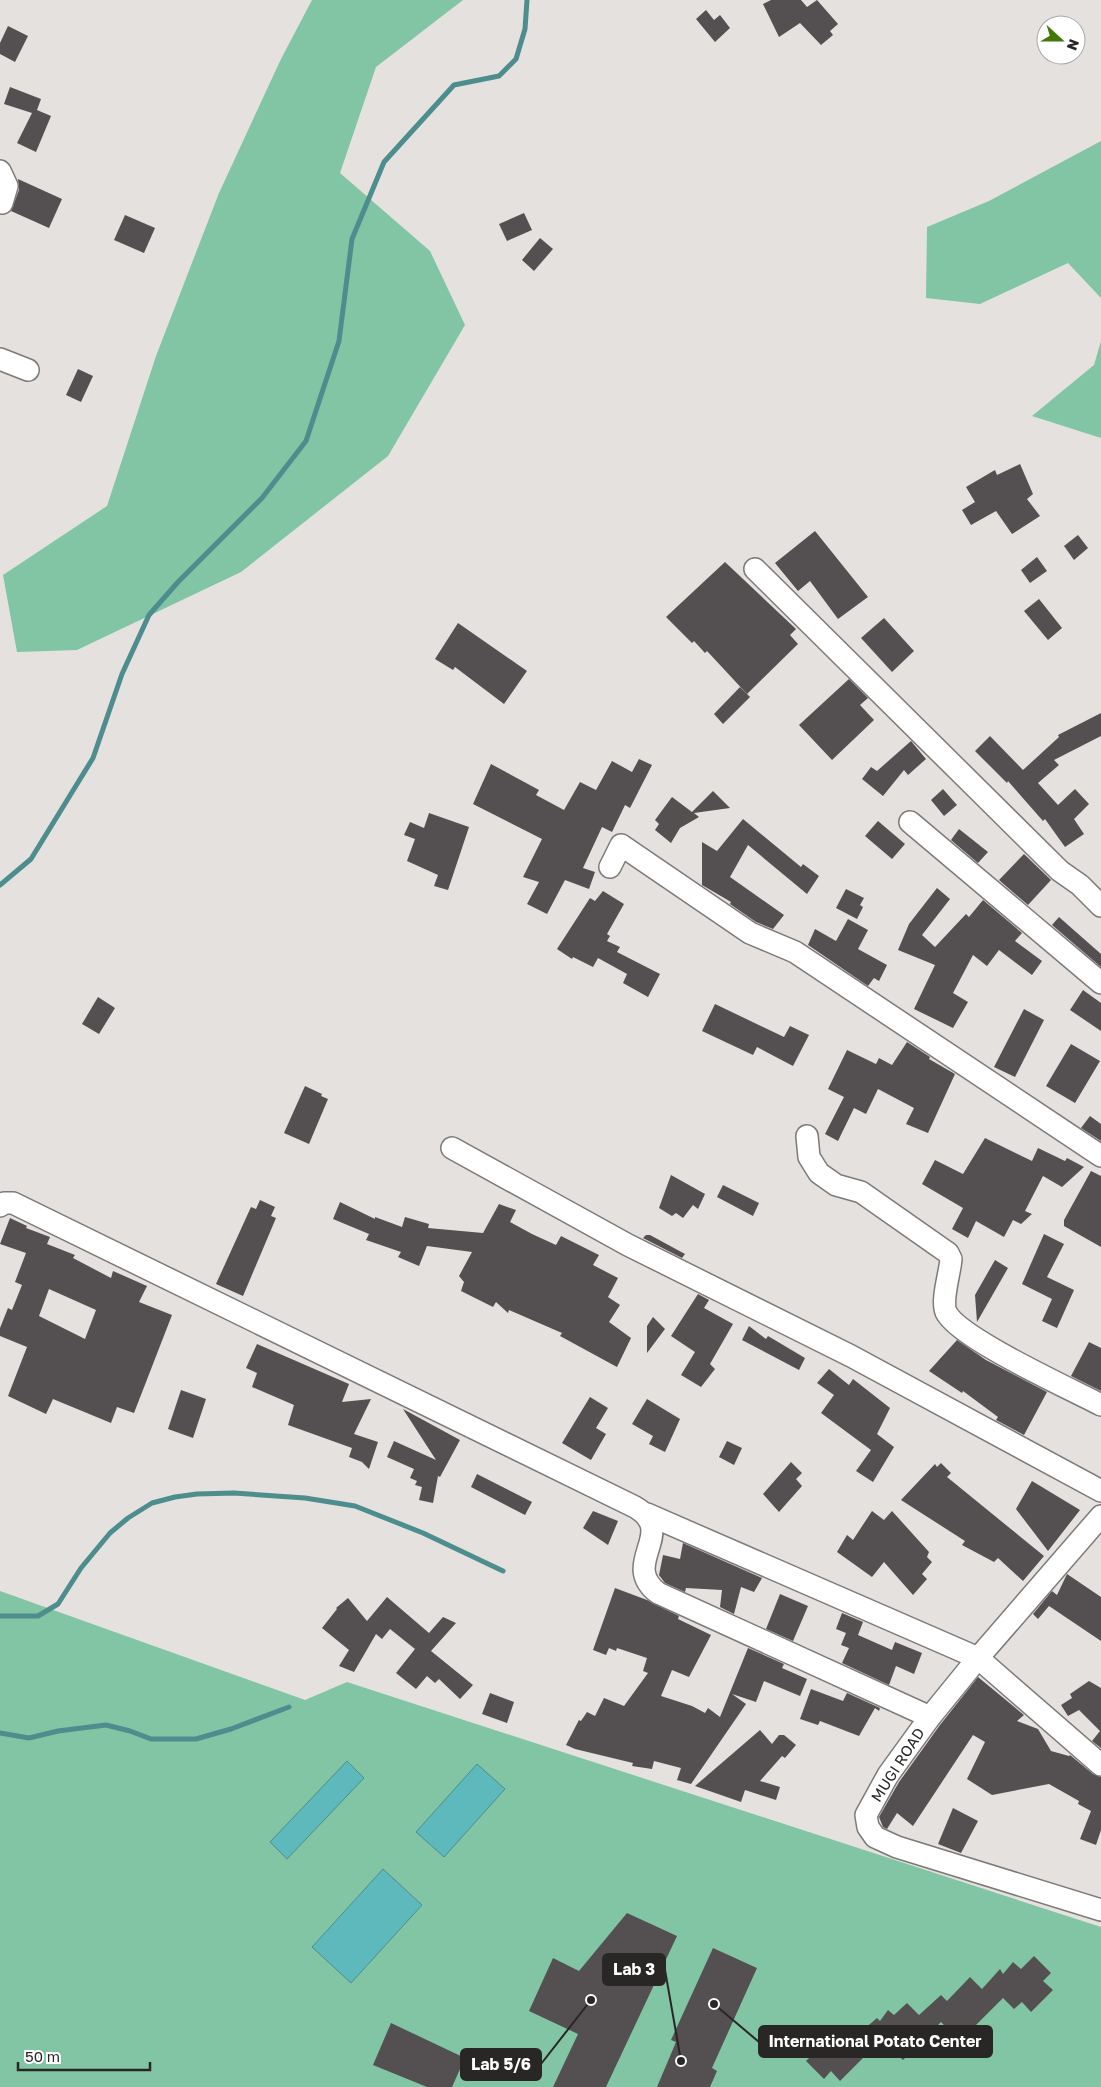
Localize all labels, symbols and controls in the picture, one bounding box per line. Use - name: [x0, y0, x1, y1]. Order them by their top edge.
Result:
- north arrow: [1036, 15, 1086, 65]
- text: N: [1064, 37, 1083, 53]
- street label: MUGI ROAD: [867, 1724, 928, 1805]
- callout: Lab 3: [603, 1954, 665, 1985]
- text: Lab 3: [613, 1959, 655, 1979]
- callout: International Potato Center: [759, 2026, 992, 2057]
- text: International Potato Center: [768, 2031, 982, 2051]
- scale bar: [18, 2040, 150, 2072]
- text: 50 m: [25, 2047, 60, 2065]
- callout: Lab 5/6: [461, 2049, 541, 2080]
- text: Lab 5/6: [471, 2054, 531, 2074]

